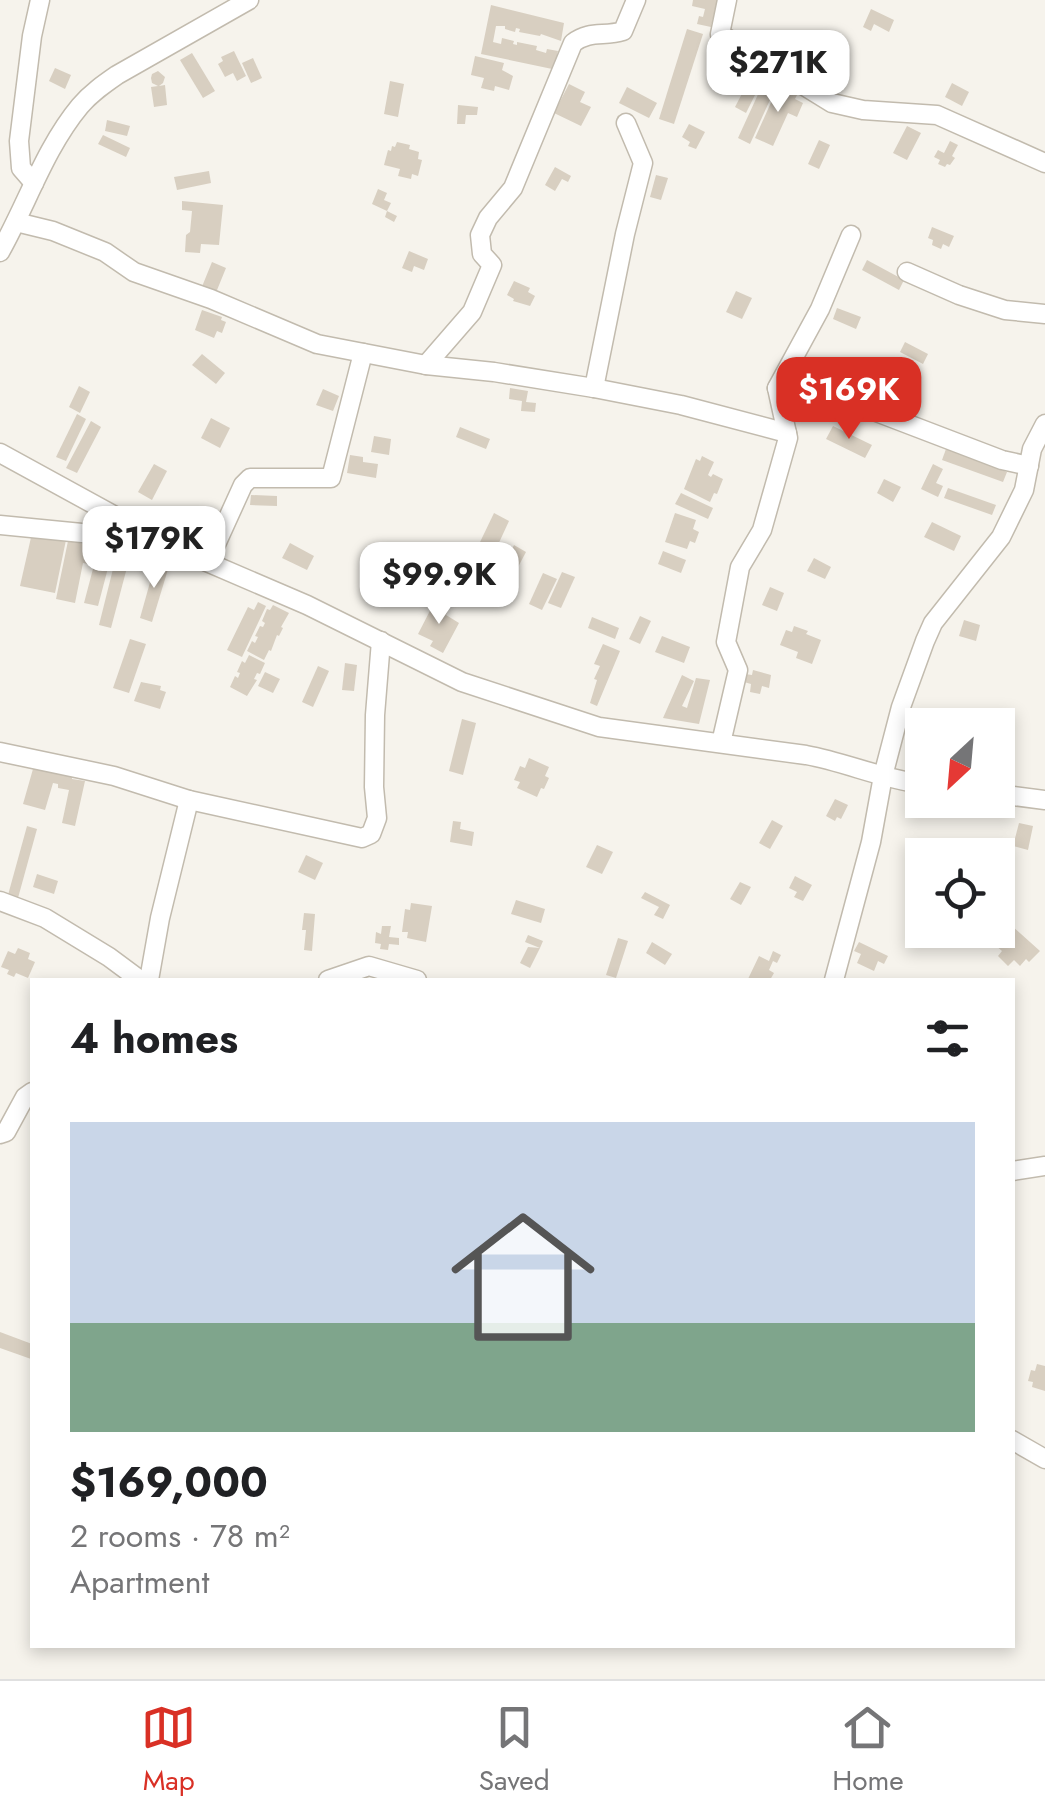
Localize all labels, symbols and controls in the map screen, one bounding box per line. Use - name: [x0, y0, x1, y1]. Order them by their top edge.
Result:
- pin: $271K: [708, 30, 848, 115]
- text: $271K: [729, 39, 827, 85]
- pin: $169K: [779, 357, 919, 442]
- text: $169K: [798, 366, 900, 412]
- pin: $179K: [84, 506, 224, 591]
- text: $179K: [104, 515, 204, 561]
- pin: $99.9K: [358, 542, 520, 627]
- text: $99.9K: [382, 551, 496, 597]
- north arrow: [905, 708, 1015, 818]
- map controls: [905, 708, 1015, 948]
- button: locate: [905, 838, 1015, 948]
- text: 4 homes: [70, 1008, 238, 1069]
- icon: filters: [920, 1011, 975, 1066]
- icon: home: [433, 1187, 613, 1367]
- text: $169,000: [70, 1452, 268, 1513]
- text: 2 rooms · 78 m²: [70, 1513, 290, 1559]
- text: Apartment: [70, 1559, 209, 1605]
- tab: Map: [141, 1700, 196, 1801]
- tab: Saved: [479, 1700, 550, 1801]
- tab: Home: [832, 1700, 904, 1801]

